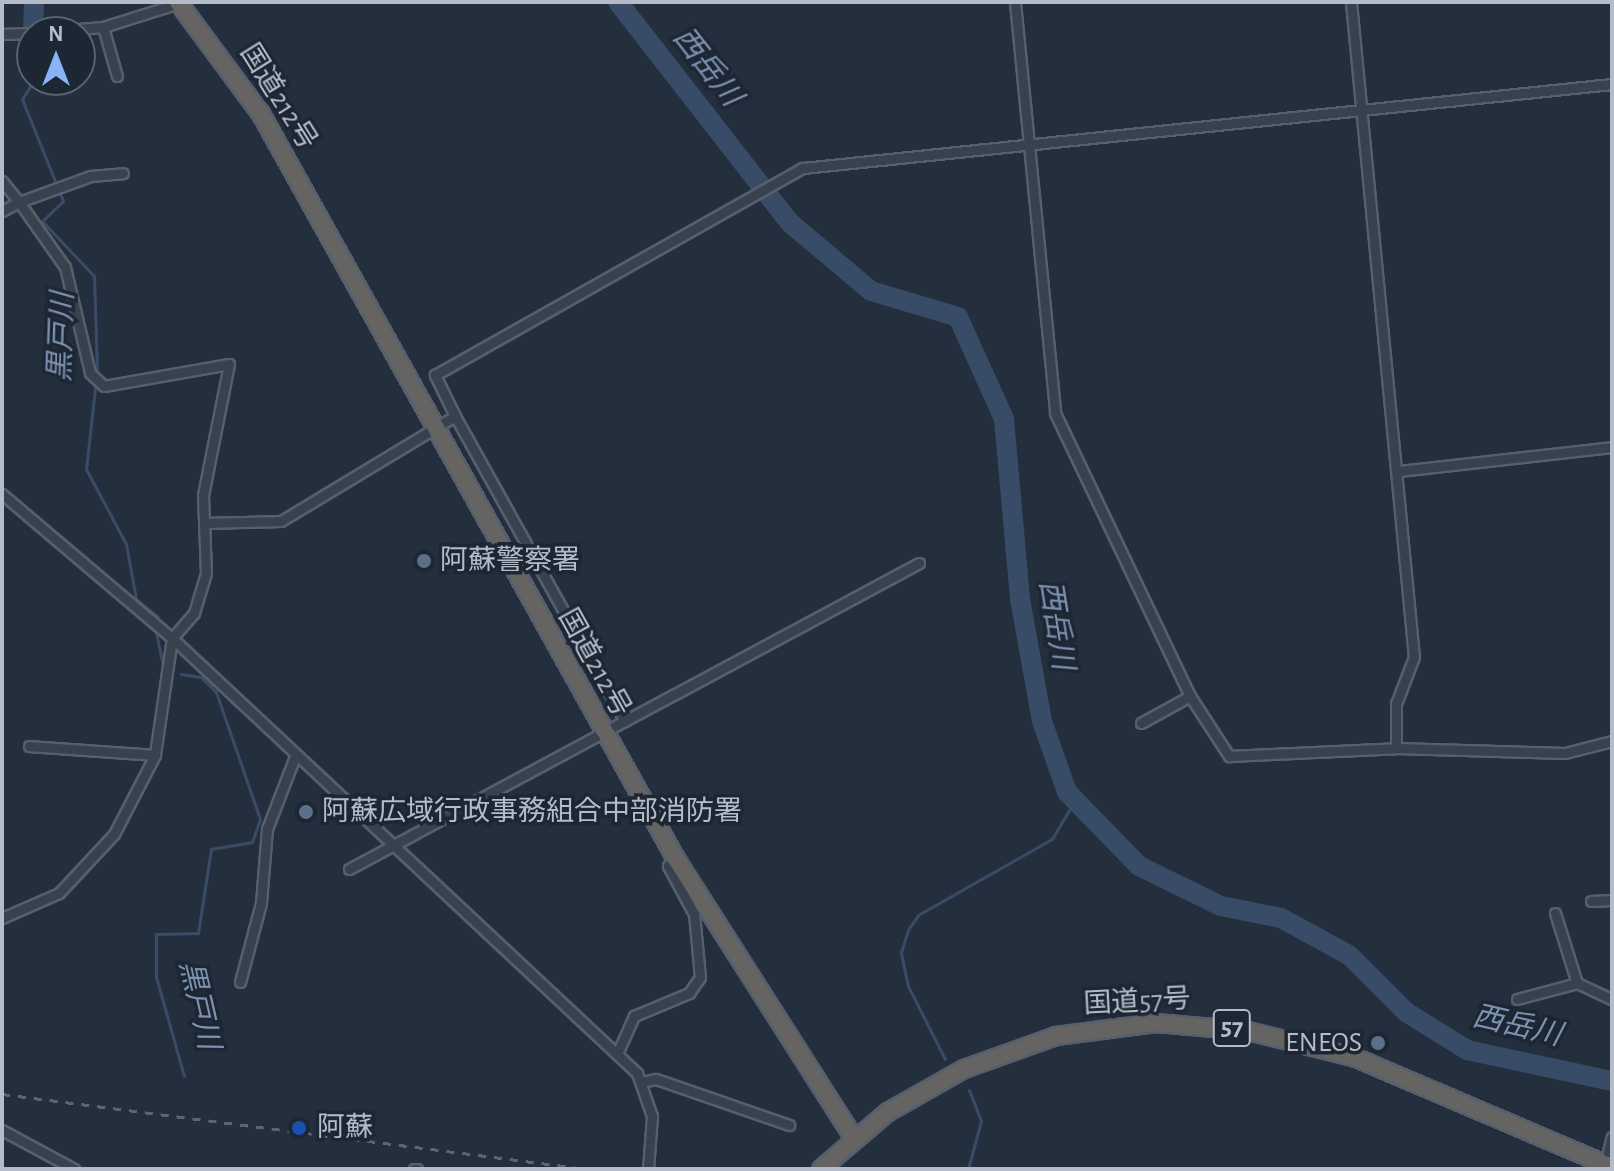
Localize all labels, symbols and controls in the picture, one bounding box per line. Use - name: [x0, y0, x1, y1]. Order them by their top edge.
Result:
- north arrow: [16, 16, 96, 96]
- water label: 西岳川: [665, 20, 749, 114]
- text: N: [48, 23, 64, 45]
- street label: 国道212号: [232, 38, 324, 156]
- water label: 黒戸川: [42, 291, 82, 383]
- place label: 阿蘇警察署: [440, 544, 580, 578]
- marker: 阿蘇警察署: [415, 552, 433, 570]
- water label: 西岳川: [1031, 578, 1081, 672]
- street label: 国道212号: [550, 603, 638, 723]
- place label: 阿蘇広域行政事務組合中部消防署: [322, 795, 742, 829]
- marker: 阿蘇広域行政事務組合中部消防署: [297, 803, 315, 821]
- water label: 黒戸川: [171, 957, 227, 1053]
- street label: 国道57号: [1083, 982, 1191, 1022]
- water label: 西岳川: [1469, 998, 1565, 1054]
- road number: 57: [1212, 1006, 1252, 1050]
- place label: ENEOS: [1285, 1026, 1362, 1060]
- marker: ENEOS: [1369, 1034, 1387, 1052]
- place label: 阿蘇: [317, 1111, 373, 1145]
- marker: 阿蘇: [288, 1117, 310, 1139]

